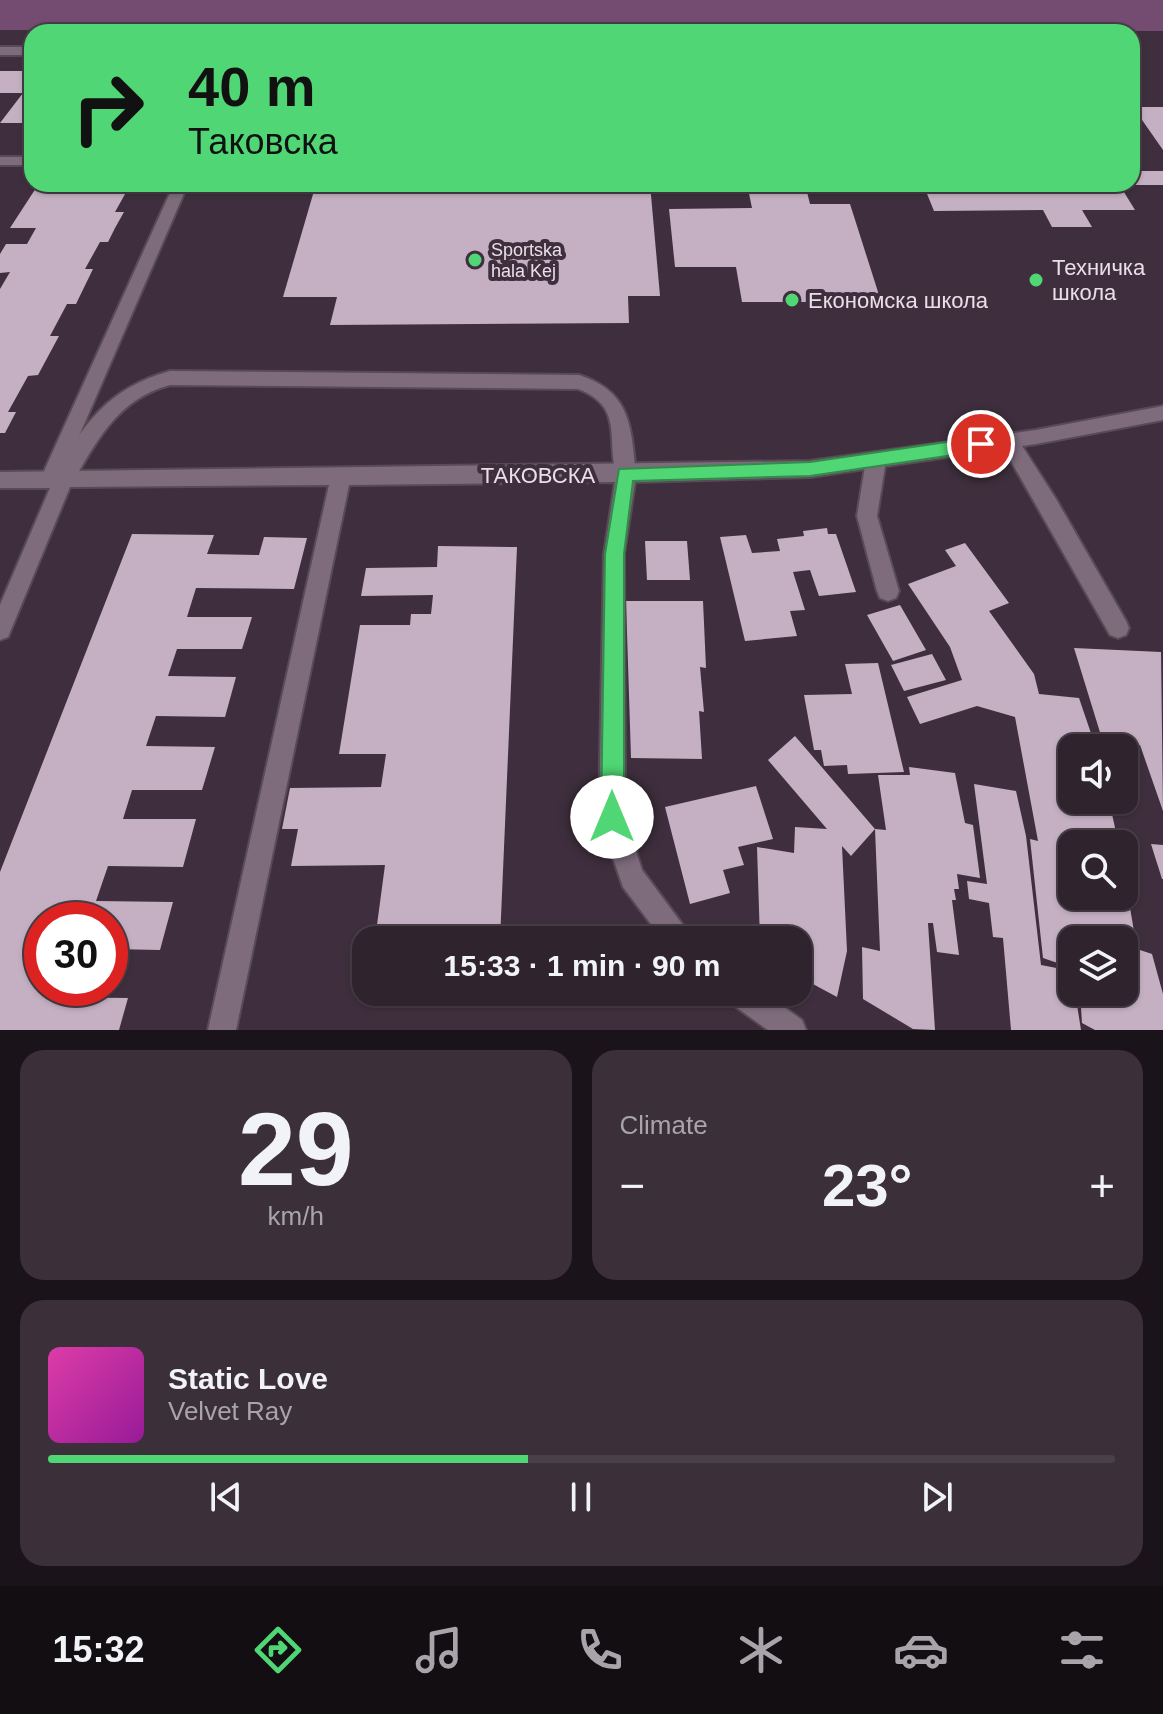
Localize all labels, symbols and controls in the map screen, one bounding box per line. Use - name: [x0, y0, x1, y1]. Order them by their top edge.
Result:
- text: 40 m: [188, 55, 316, 118]
- icon: right: [56, 56, 160, 160]
- text: Таковска: [188, 121, 338, 162]
- place label: Sportska hala Kej: [491, 240, 563, 281]
- marker: Sportska hala Kej: [466, 251, 484, 269]
- place label: Техничка школа: [1052, 255, 1146, 305]
- marker: Техничка школа: [1027, 271, 1045, 289]
- place label: Економска школа: [808, 288, 989, 313]
- marker: Економска школа: [783, 291, 801, 309]
- pin: [947, 410, 1015, 478]
- icon: arrive: [959, 422, 1003, 466]
- street label: ТАКОВСКА: [481, 463, 596, 488]
- map controls: [1058, 734, 1138, 1006]
- button: sound: [1058, 734, 1138, 814]
- position arrow: [570, 775, 654, 859]
- button: search: [1058, 830, 1138, 910]
- speed limit sign: 30: [24, 902, 128, 1006]
- button: layers: [1058, 926, 1138, 1006]
- text: 15:33 · 1 min · 90 m: [444, 949, 720, 982]
- text: 29: [238, 1091, 354, 1207]
- text: Climate: [620, 1110, 708, 1140]
- text: 23°: [822, 1152, 913, 1219]
- text: −: [620, 1161, 645, 1210]
- text: +: [1089, 1161, 1115, 1210]
- text: km/h: [268, 1201, 324, 1231]
- text: Static Love: [168, 1362, 328, 1395]
- text: Velvet Ray: [168, 1396, 292, 1426]
- icon: previous: [204, 1475, 248, 1519]
- icon: pause: [559, 1475, 603, 1519]
- icon: next: [915, 1475, 959, 1519]
- icon: directions: [250, 1622, 306, 1678]
- icon: music: [411, 1622, 467, 1678]
- icon: phone: [572, 1622, 628, 1678]
- icon: climate: [733, 1622, 789, 1678]
- icon: car: [893, 1622, 949, 1678]
- icon: filters: [1054, 1622, 1110, 1678]
- text: 15:32: [52, 1629, 145, 1670]

